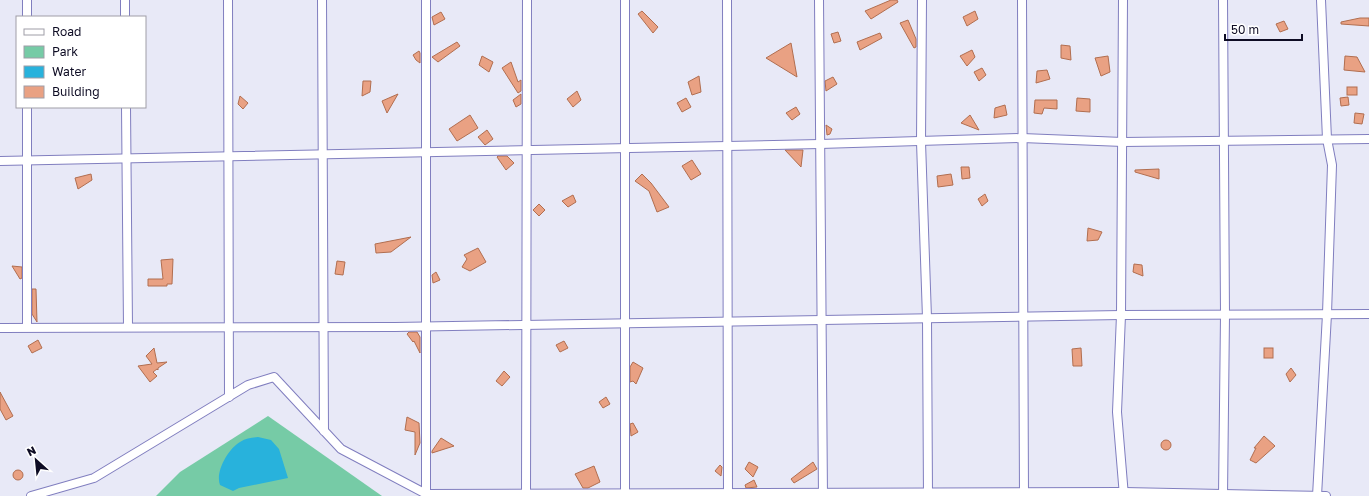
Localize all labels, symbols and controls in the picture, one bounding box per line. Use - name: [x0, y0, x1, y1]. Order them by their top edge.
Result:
- legend: [16, 16, 146, 108]
- scale bar: [1225, 16, 1302, 42]
- text: 50 m: [1231, 22, 1259, 37]
- text: Road: [52, 24, 81, 39]
- text: Park: [52, 44, 78, 59]
- text: Water: [52, 64, 86, 79]
- text: Building: [52, 84, 100, 99]
- north arrow: [16, 440, 56, 480]
- text: N: [25, 443, 38, 458]

